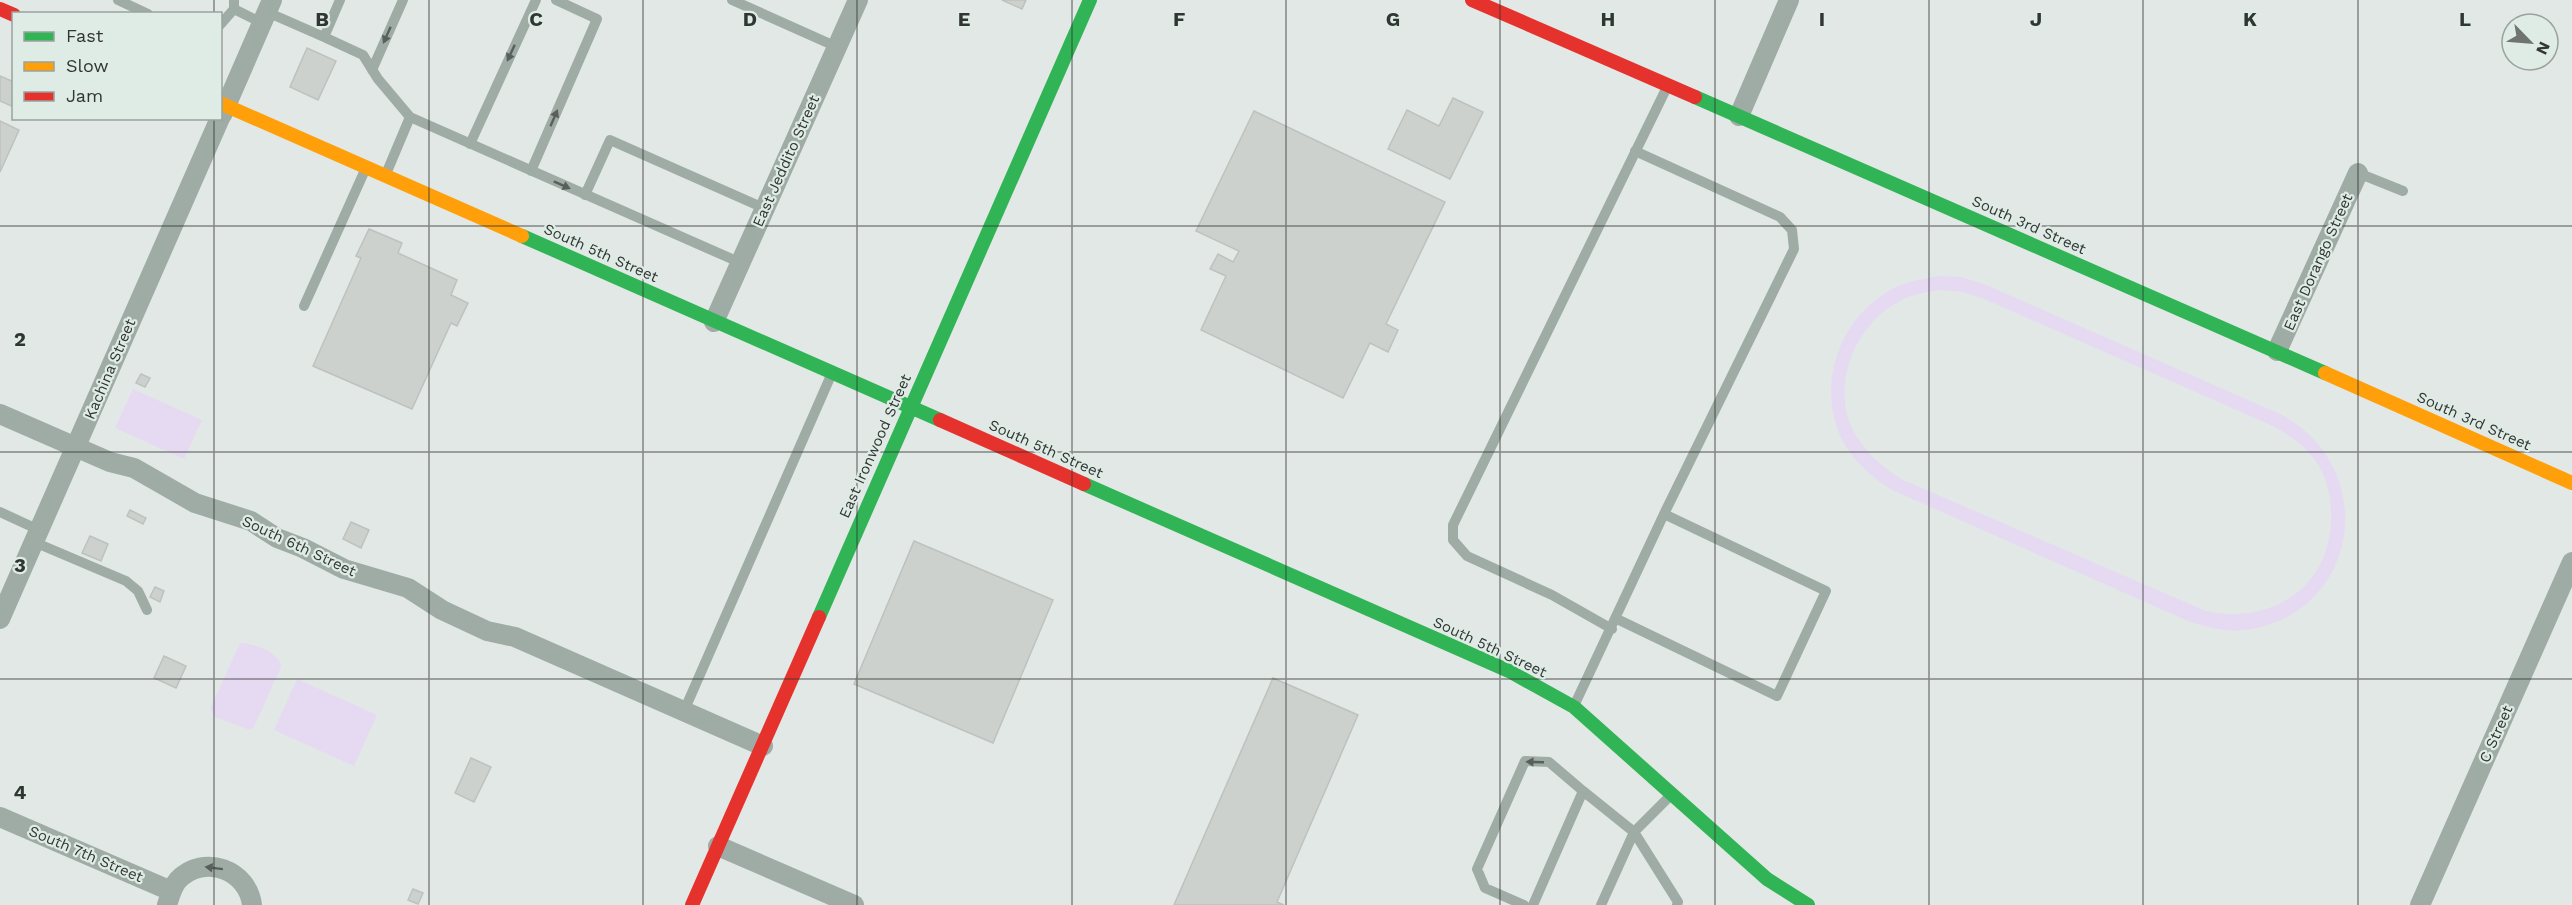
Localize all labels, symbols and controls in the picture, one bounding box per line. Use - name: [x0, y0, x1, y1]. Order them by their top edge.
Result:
- text: B: [315, 7, 329, 31]
- text: C: [529, 7, 543, 31]
- text: D: [743, 7, 757, 31]
- text: E: [958, 7, 970, 31]
- text: F: [1173, 7, 1185, 31]
- text: G: [1386, 7, 1400, 31]
- text: H: [1601, 7, 1615, 31]
- text: I: [1819, 7, 1825, 31]
- text: J: [2030, 7, 2042, 31]
- text: K: [2243, 7, 2257, 31]
- text: L: [2459, 7, 2471, 31]
- legend: [12, 12, 222, 120]
- north arrow: [2500, 12, 2560, 72]
- text: Fast: [66, 25, 104, 46]
- one-way arrow: [382, 26, 391, 44]
- text: N: [2532, 39, 2554, 58]
- one-way arrow: [507, 45, 516, 62]
- text: Slow: [66, 55, 109, 76]
- text: Jam: [66, 85, 103, 106]
- street label: East Jeddito Street: [749, 92, 823, 230]
- one-way arrow: [549, 108, 559, 126]
- one-way arrow: [553, 180, 571, 190]
- street label: East Dorango Street: [2280, 190, 2357, 333]
- street label: South 3rd Street: [1969, 192, 2089, 258]
- street label: South 5th Street: [541, 220, 662, 287]
- street label: Kachina Street: [81, 315, 140, 422]
- text: 2: [14, 327, 26, 351]
- street label: East Ironwood Street: [835, 371, 915, 521]
- street label: South 3rd Street: [2414, 388, 2534, 454]
- street label: South 5th Street: [986, 416, 1107, 483]
- street label: South 6th Street: [239, 512, 359, 581]
- text: 3: [14, 553, 26, 577]
- street label: South 5th Street: [1430, 613, 1550, 681]
- street label: C Street: [2475, 702, 2517, 765]
- one-way arrow: [1525, 757, 1544, 767]
- text: 4: [14, 780, 27, 804]
- street label: South 7th Street: [26, 822, 146, 886]
- one-way arrow: [205, 863, 224, 873]

